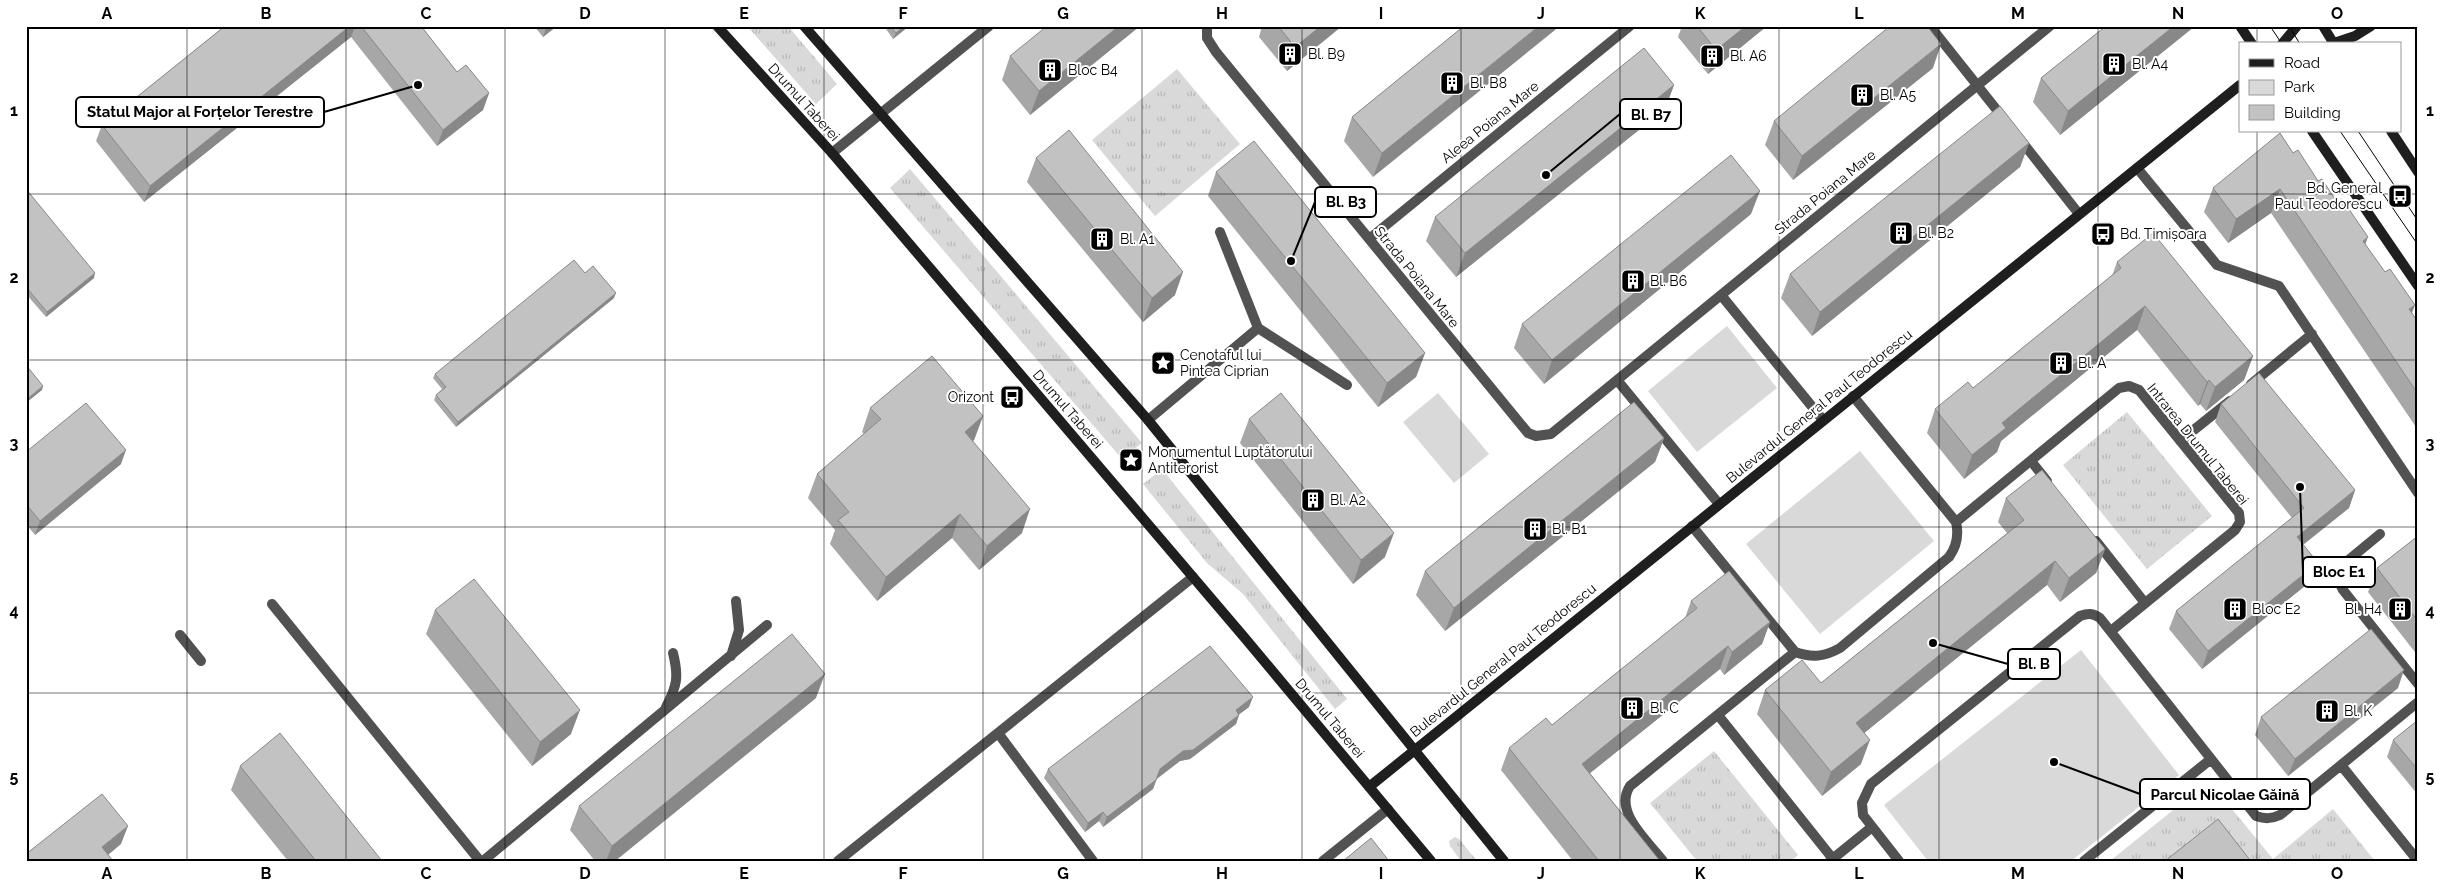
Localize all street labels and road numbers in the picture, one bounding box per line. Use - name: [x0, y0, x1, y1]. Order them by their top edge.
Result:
- street label: Drumul Taberei: [765, 60, 843, 144]
- street label: Aleea Poiana Mare: [1438, 78, 1542, 166]
- street label: Strada Poiana Mare: [1771, 146, 1879, 238]
- street label: Strada Poiana Mare: [1371, 223, 1463, 331]
- street label: Bulevardul General Paul Teodorescu: [1723, 326, 1915, 486]
- street label: Drumul Taberei: [1030, 367, 1106, 451]
- street label: Intrarea Drumul Taberei: [2144, 380, 2252, 508]
- street label: Bulevardul General Paul Teodorescu: [1407, 580, 1599, 740]
- street label: Drumul Taberei: [1292, 675, 1368, 761]

